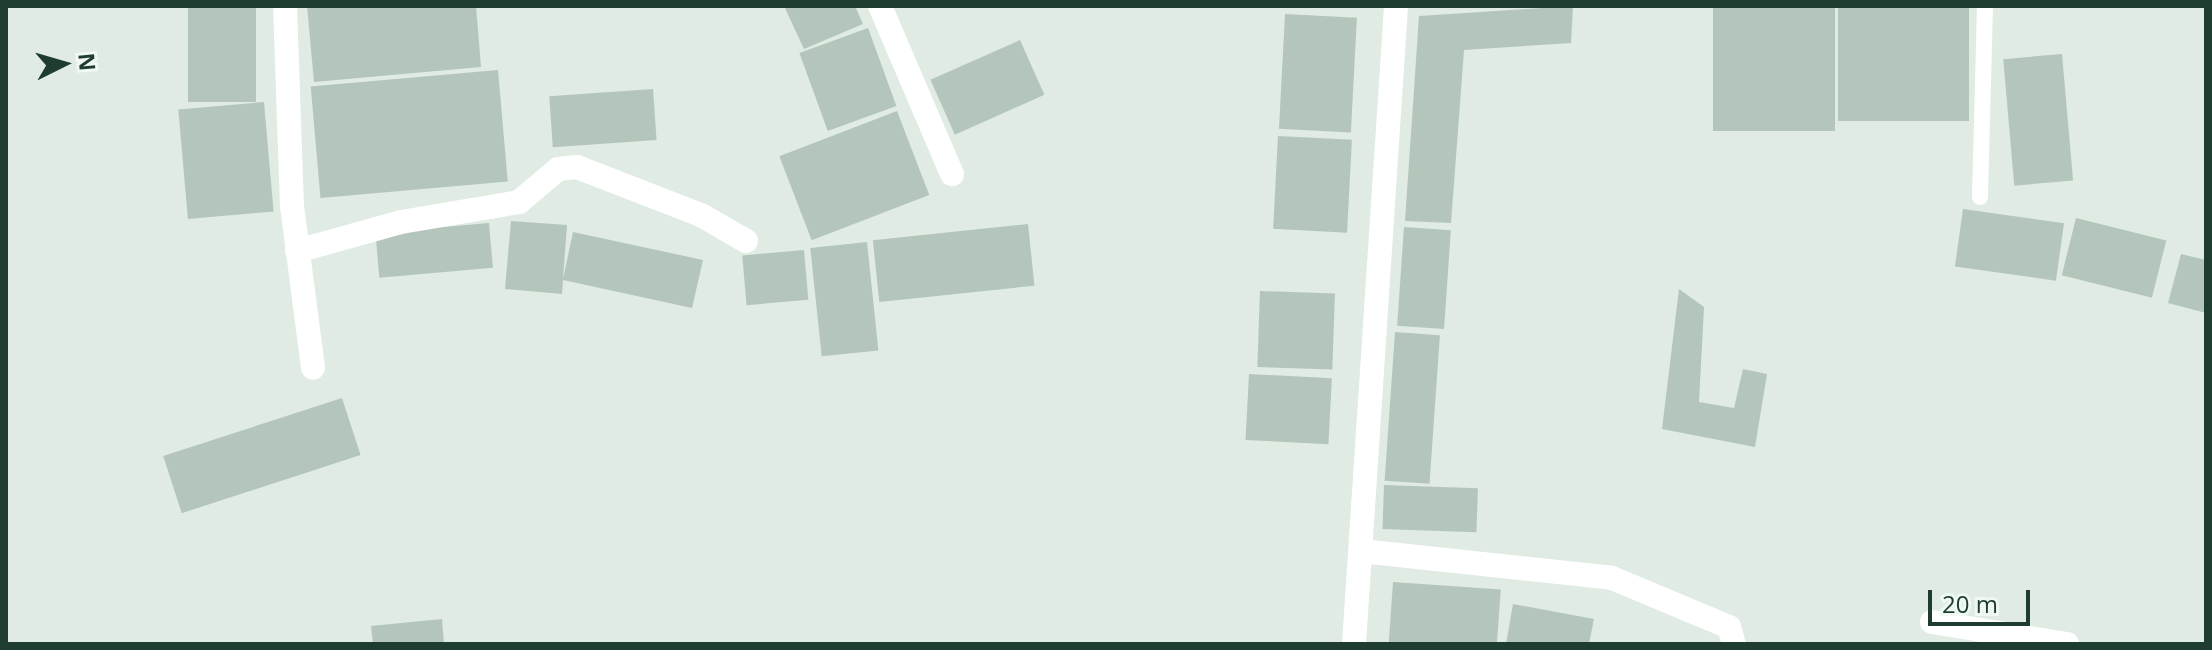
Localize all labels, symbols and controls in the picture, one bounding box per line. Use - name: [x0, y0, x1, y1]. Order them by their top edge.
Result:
- north arrow: [24, 24, 104, 104]
- text: N: [72, 52, 104, 72]
- scale bar: [1932, 574, 2034, 624]
- text: 20 m: [1942, 587, 1998, 620]

